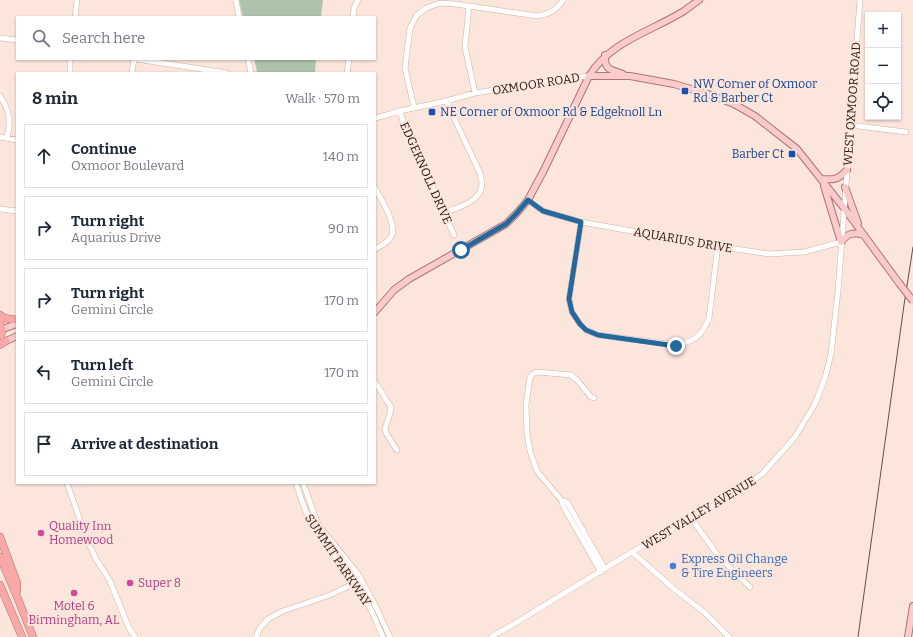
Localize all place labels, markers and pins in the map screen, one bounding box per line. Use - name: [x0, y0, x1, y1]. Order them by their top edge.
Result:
- place label: NW Corner of Oxmoor Rd & Barber Ct: [693, 77, 818, 105]
- marker: NW Corner of Oxmoor Rd & Barber Ct: [680, 86, 690, 96]
- place label: NE Corner of Oxmoor Rd & Edgeknoll Ln: [440, 105, 662, 119]
- marker: NE Corner of Oxmoor Rd & Edgeknoll Ln: [427, 107, 437, 117]
- place label: Barber Ct: [732, 147, 785, 161]
- marker: Barber Ct: [787, 149, 797, 159]
- place label: Quality Inn Homewood: [49, 519, 113, 547]
- marker: Quality Inn Homewood: [36, 528, 46, 538]
- place label: Express Oil Change & Tire Engineers: [681, 552, 788, 580]
- marker: Express Oil Change & Tire Engineers: [668, 561, 678, 571]
- place label: Super 8: [138, 576, 181, 590]
- marker: Super 8: [125, 578, 135, 588]
- marker: Motel 6 Birmingham, AL: [69, 588, 79, 598]
- place label: Motel 6 Birmingham, AL: [29, 599, 120, 627]

